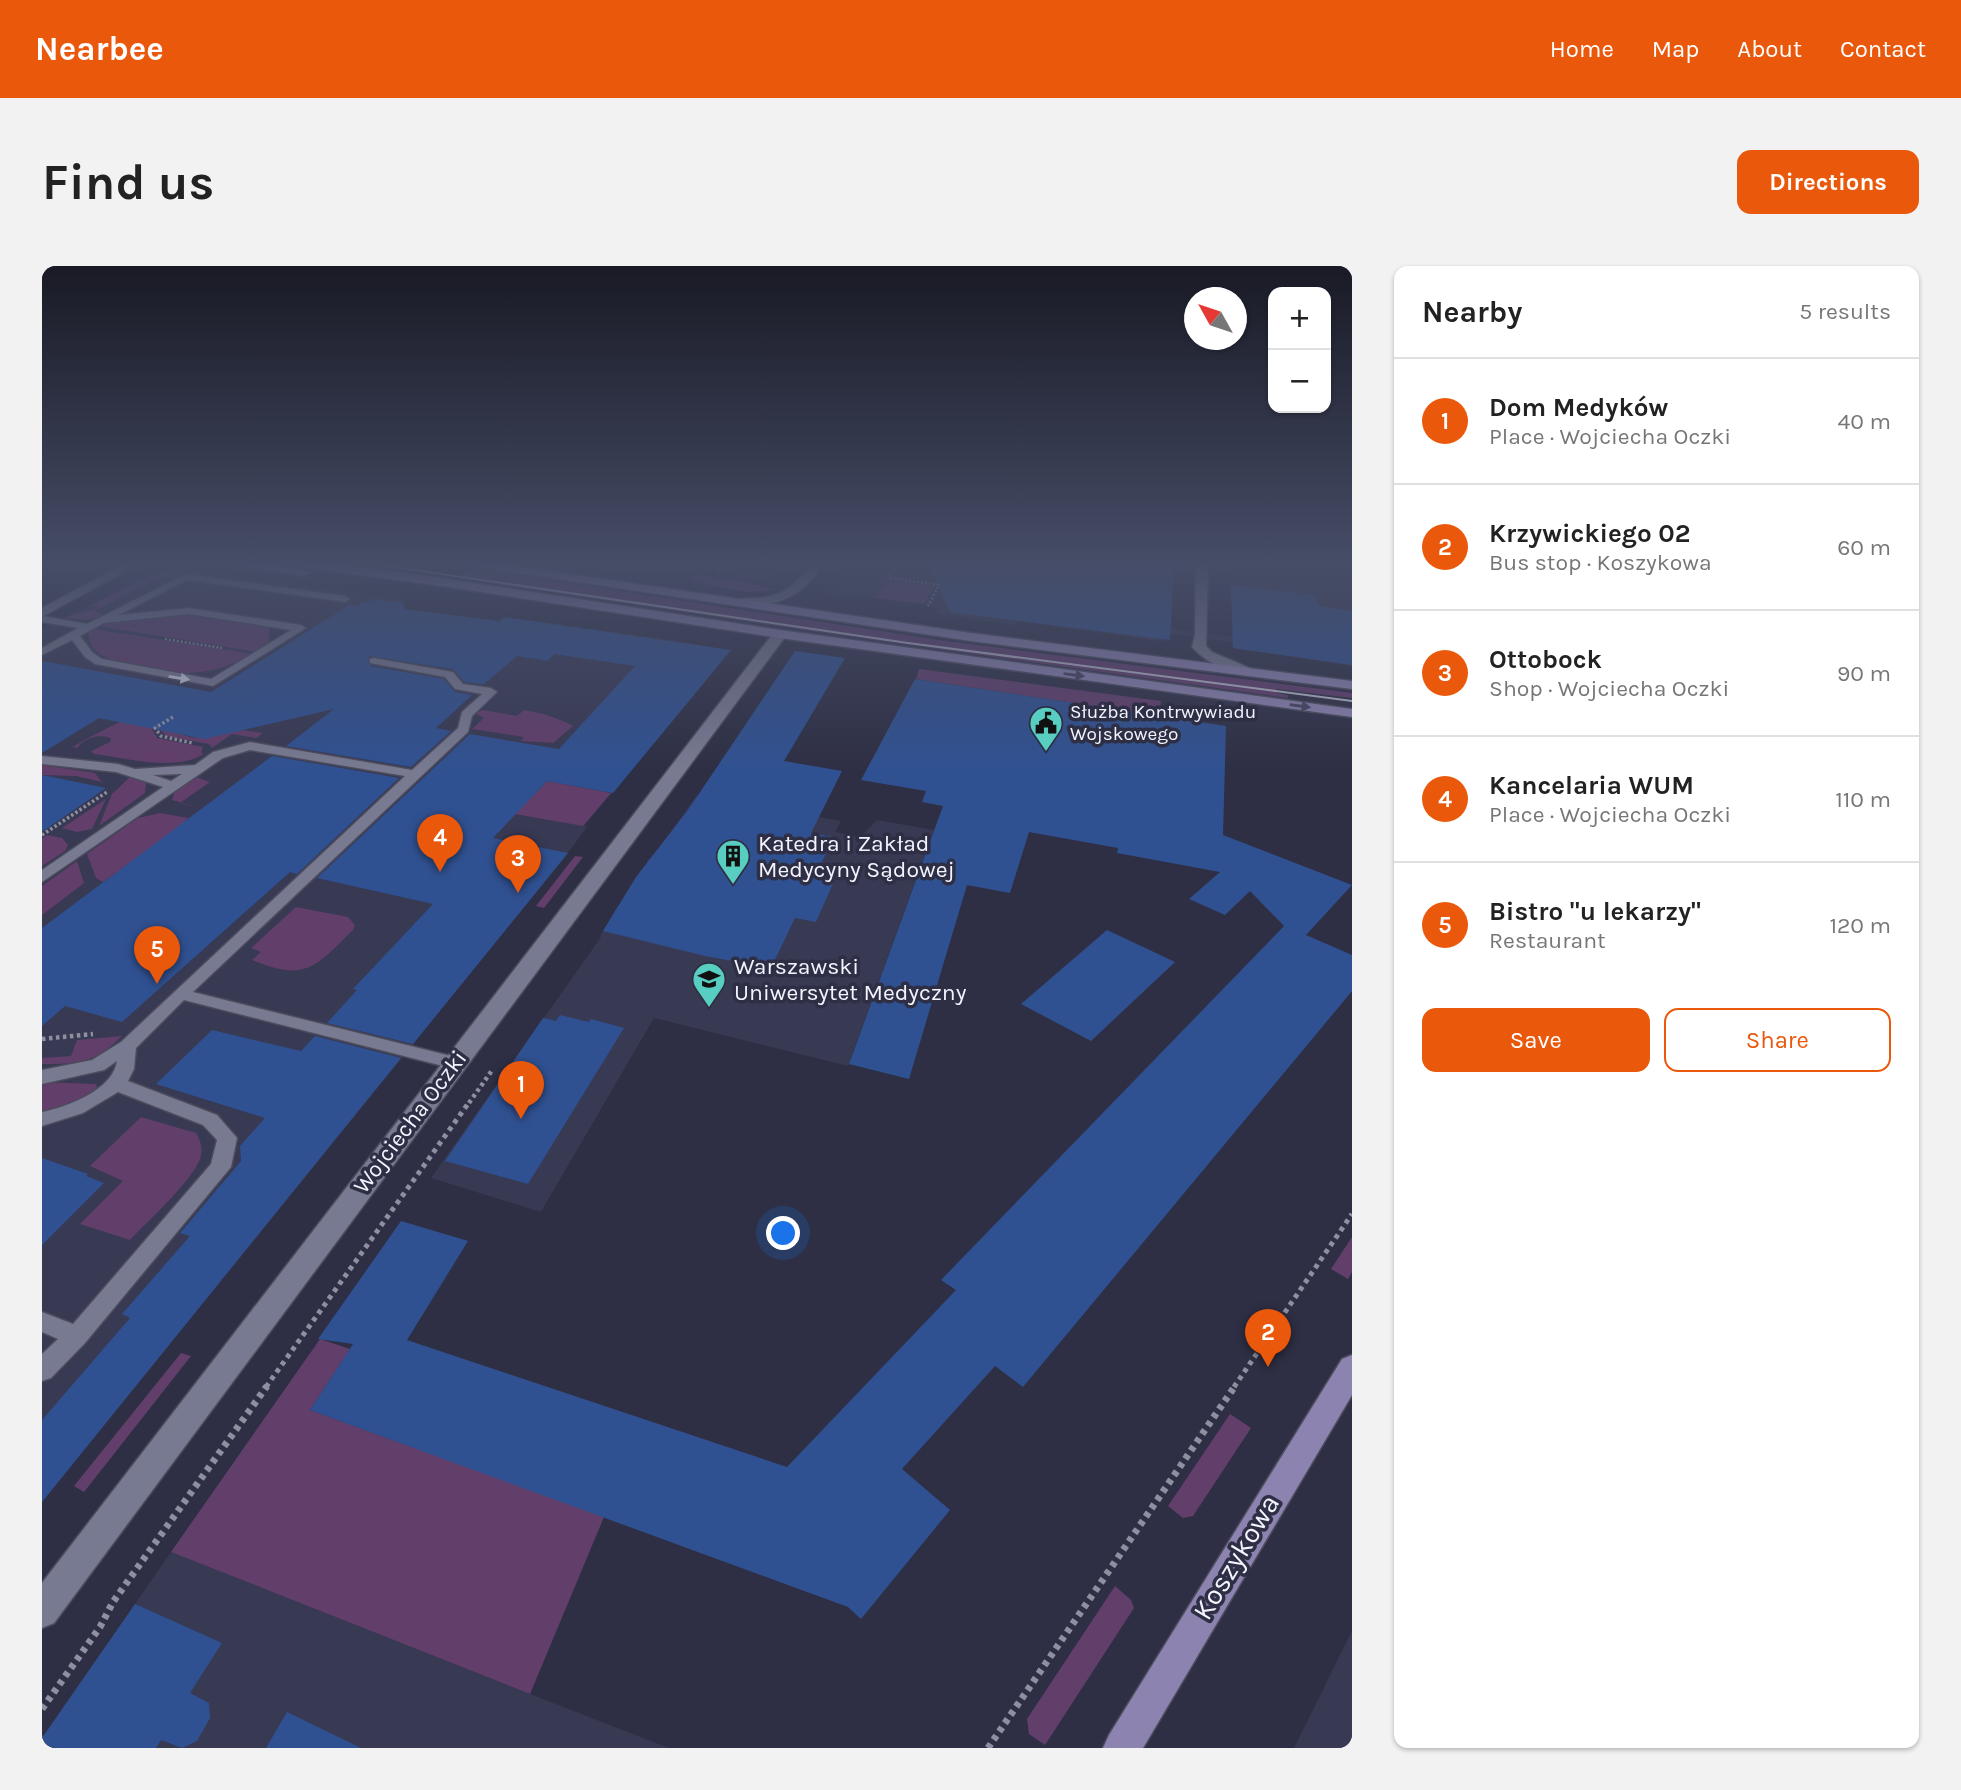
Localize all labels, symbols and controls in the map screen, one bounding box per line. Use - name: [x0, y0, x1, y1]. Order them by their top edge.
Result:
- text: Nearbee: [35, 30, 164, 68]
- text: Home: [1550, 35, 1614, 63]
- text: Map: [1652, 35, 1699, 63]
- text: About: [1737, 35, 1802, 63]
- text: Contact: [1840, 35, 1926, 63]
- button: Directions: [1737, 150, 1919, 214]
- text: Find us: [42, 154, 214, 211]
- north arrow: [1184, 287, 1247, 350]
- map controls: [1268, 287, 1331, 413]
- button: +: [1268, 287, 1331, 350]
- text: Nearby: [1422, 294, 1522, 330]
- text: 5 results: [1799, 298, 1891, 325]
- button: −: [1268, 350, 1331, 413]
- text: Dom Medyków: [1489, 392, 1668, 423]
- text: 1: [1441, 408, 1449, 435]
- text: 40 m: [1838, 408, 1891, 435]
- text: Place · Wojciecha Oczki: [1489, 423, 1731, 450]
- text: Krzywickiego 02: [1489, 518, 1690, 549]
- text: 2: [1438, 534, 1452, 561]
- text: 60 m: [1837, 534, 1891, 561]
- text: Bus stop · Koszykowa: [1489, 549, 1712, 576]
- text: Ottobock: [1489, 644, 1602, 675]
- text: 3: [1438, 660, 1452, 687]
- text: 90 m: [1837, 660, 1891, 687]
- one-way arrow: [1064, 670, 1086, 681]
- one-way arrow: [168, 673, 190, 684]
- text: Shop · Wojciecha Oczki: [1489, 675, 1729, 702]
- place label: Służba Kontrwywiadu Wojskowego: [1070, 701, 1256, 745]
- one-way arrow: [1289, 701, 1311, 712]
- public building icon: Służba Kontrwywiadu Wojskowego: [1027, 704, 1065, 753]
- text: Kancelaria WUM: [1489, 770, 1694, 801]
- text: 4: [1438, 786, 1452, 813]
- text: 110 m: [1835, 786, 1891, 813]
- text: Place · Wojciecha Oczki: [1489, 801, 1731, 828]
- pin: 4: [417, 814, 463, 872]
- place label: Katedra i Zakład Medycyny Sądowej: [758, 830, 955, 883]
- pin: 3: [495, 835, 541, 893]
- building icon: Katedra i Zakład Medycyny Sądowej: [714, 837, 752, 886]
- text: Bistro "u lekarzy": [1489, 896, 1701, 927]
- text: 5: [1438, 912, 1452, 939]
- text: 120 m: [1829, 912, 1891, 939]
- pin: 5: [134, 926, 180, 984]
- text: Restaurant: [1489, 927, 1606, 954]
- place label: Warszawski Uniwersytet Medyczny: [734, 953, 967, 1006]
- school or university icon: Warszawski Uniwersytet Medyczny: [690, 960, 728, 1009]
- button: Save: [1422, 1008, 1650, 1072]
- button: Share: [1664, 1008, 1891, 1072]
- street label: Wojciecha Oczki: [348, 1045, 472, 1199]
- pin: 1: [498, 1061, 544, 1119]
- your location: [766, 1216, 800, 1250]
- pin: 2: [1245, 1309, 1291, 1367]
- street label: Koszykowa: [1186, 1488, 1286, 1626]

